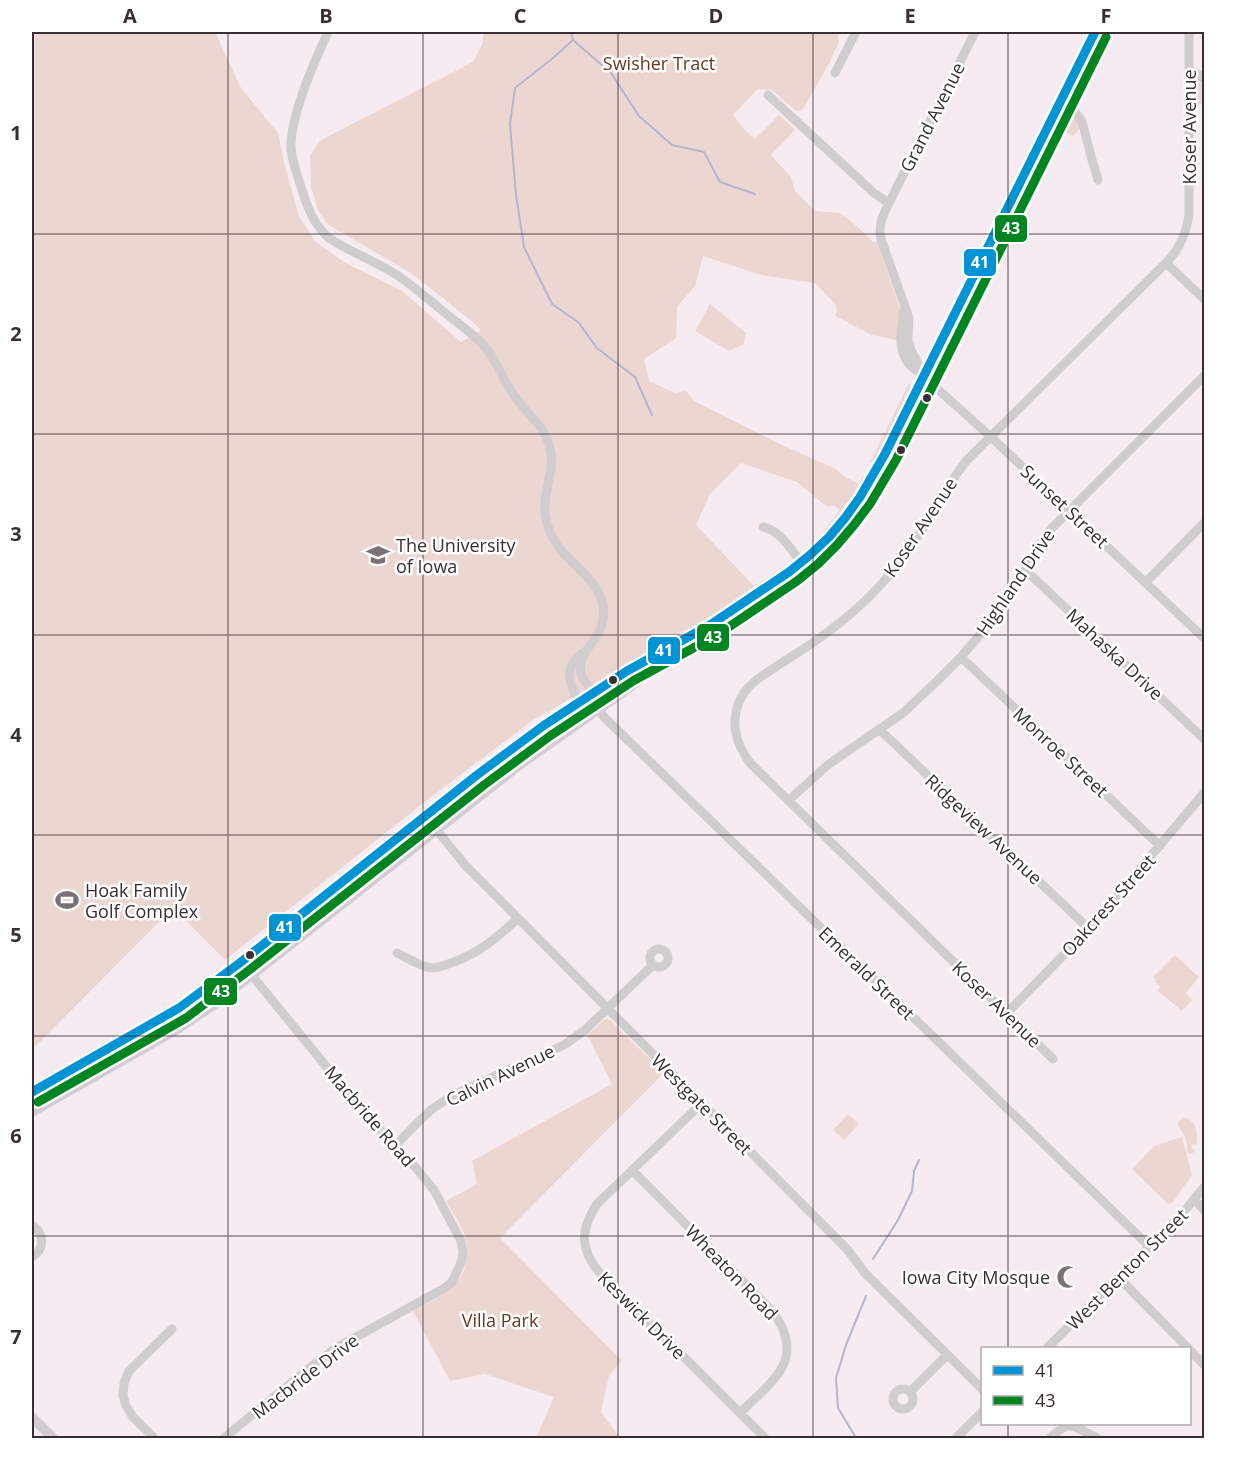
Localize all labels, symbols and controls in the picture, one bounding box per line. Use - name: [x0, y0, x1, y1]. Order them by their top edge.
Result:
- text: A: [123, 2, 137, 29]
- text: B: [319, 2, 333, 29]
- text: C: [514, 2, 527, 29]
- text: D: [709, 2, 723, 29]
- text: E: [904, 2, 916, 29]
- text: F: [1101, 2, 1111, 29]
- park label: Swisher Tract: [603, 51, 715, 75]
- street label: Grand Avenue: [894, 58, 970, 176]
- street label: Koser Avenue: [1177, 69, 1201, 185]
- text: 1: [10, 119, 22, 146]
- line badge: 43: [994, 214, 1028, 243]
- text: 43: [1002, 217, 1020, 239]
- line badge: 41: [963, 248, 997, 277]
- text: 41: [971, 251, 989, 273]
- text: 2: [10, 320, 22, 347]
- unlabelled marker: [921, 392, 933, 404]
- unlabelled marker: [895, 444, 907, 456]
- street label: Sunset Street: [1016, 459, 1114, 553]
- street label: Koser Avenue: [878, 473, 962, 581]
- text: 3: [10, 520, 22, 547]
- street label: Highland Drive: [970, 524, 1060, 640]
- place label: The University of Iowa: [396, 533, 516, 578]
- school or university icon: The University of Iowa: [365, 542, 391, 568]
- street label: Mahaska Drive: [1061, 603, 1169, 705]
- line badge: 43: [696, 623, 730, 652]
- text: 43: [704, 626, 722, 648]
- line badge: 41: [647, 636, 681, 665]
- text: 41: [655, 639, 673, 661]
- unlabelled marker: [607, 674, 619, 686]
- street label: Monroe Street: [1008, 702, 1114, 802]
- text: 4: [10, 721, 22, 748]
- street label: Ridgeview Avenue: [920, 769, 1048, 889]
- street label: Oakcrest Street: [1056, 849, 1160, 961]
- place label: Hoak Family Golf Complex: [85, 878, 199, 923]
- sports icon: Hoak Family Golf Complex: [54, 887, 80, 913]
- line badge: 41: [268, 913, 302, 942]
- text: 41: [276, 916, 294, 938]
- text: 5: [10, 921, 22, 948]
- street label: Emerald Street: [814, 921, 920, 1025]
- unlabelled marker: [244, 949, 256, 961]
- street label: Koser Avenue: [947, 955, 1047, 1053]
- line badge: 43: [203, 977, 238, 1006]
- text: 43: [212, 980, 230, 1002]
- street label: Calvin Avenue: [442, 1038, 558, 1112]
- street label: Westgate Street: [646, 1048, 758, 1160]
- street label: Macbride Road: [319, 1060, 421, 1172]
- text: 6: [10, 1122, 22, 1149]
- street label: West Benton Street: [1061, 1203, 1193, 1335]
- street label: Wheaton Road: [680, 1219, 784, 1325]
- mosque icon: Iowa City Mosque: [1055, 1264, 1081, 1290]
- place label: Iowa City Mosque: [902, 1265, 1050, 1289]
- street label: Keswick Drive: [593, 1266, 691, 1364]
- park label: Villa Park: [462, 1308, 539, 1332]
- text: 7: [10, 1323, 22, 1350]
- street label: Macbride Drive: [247, 1328, 363, 1424]
- legend: [981, 1347, 1191, 1425]
- text: 41: [1035, 1358, 1056, 1382]
- text: 43: [1035, 1388, 1056, 1412]

